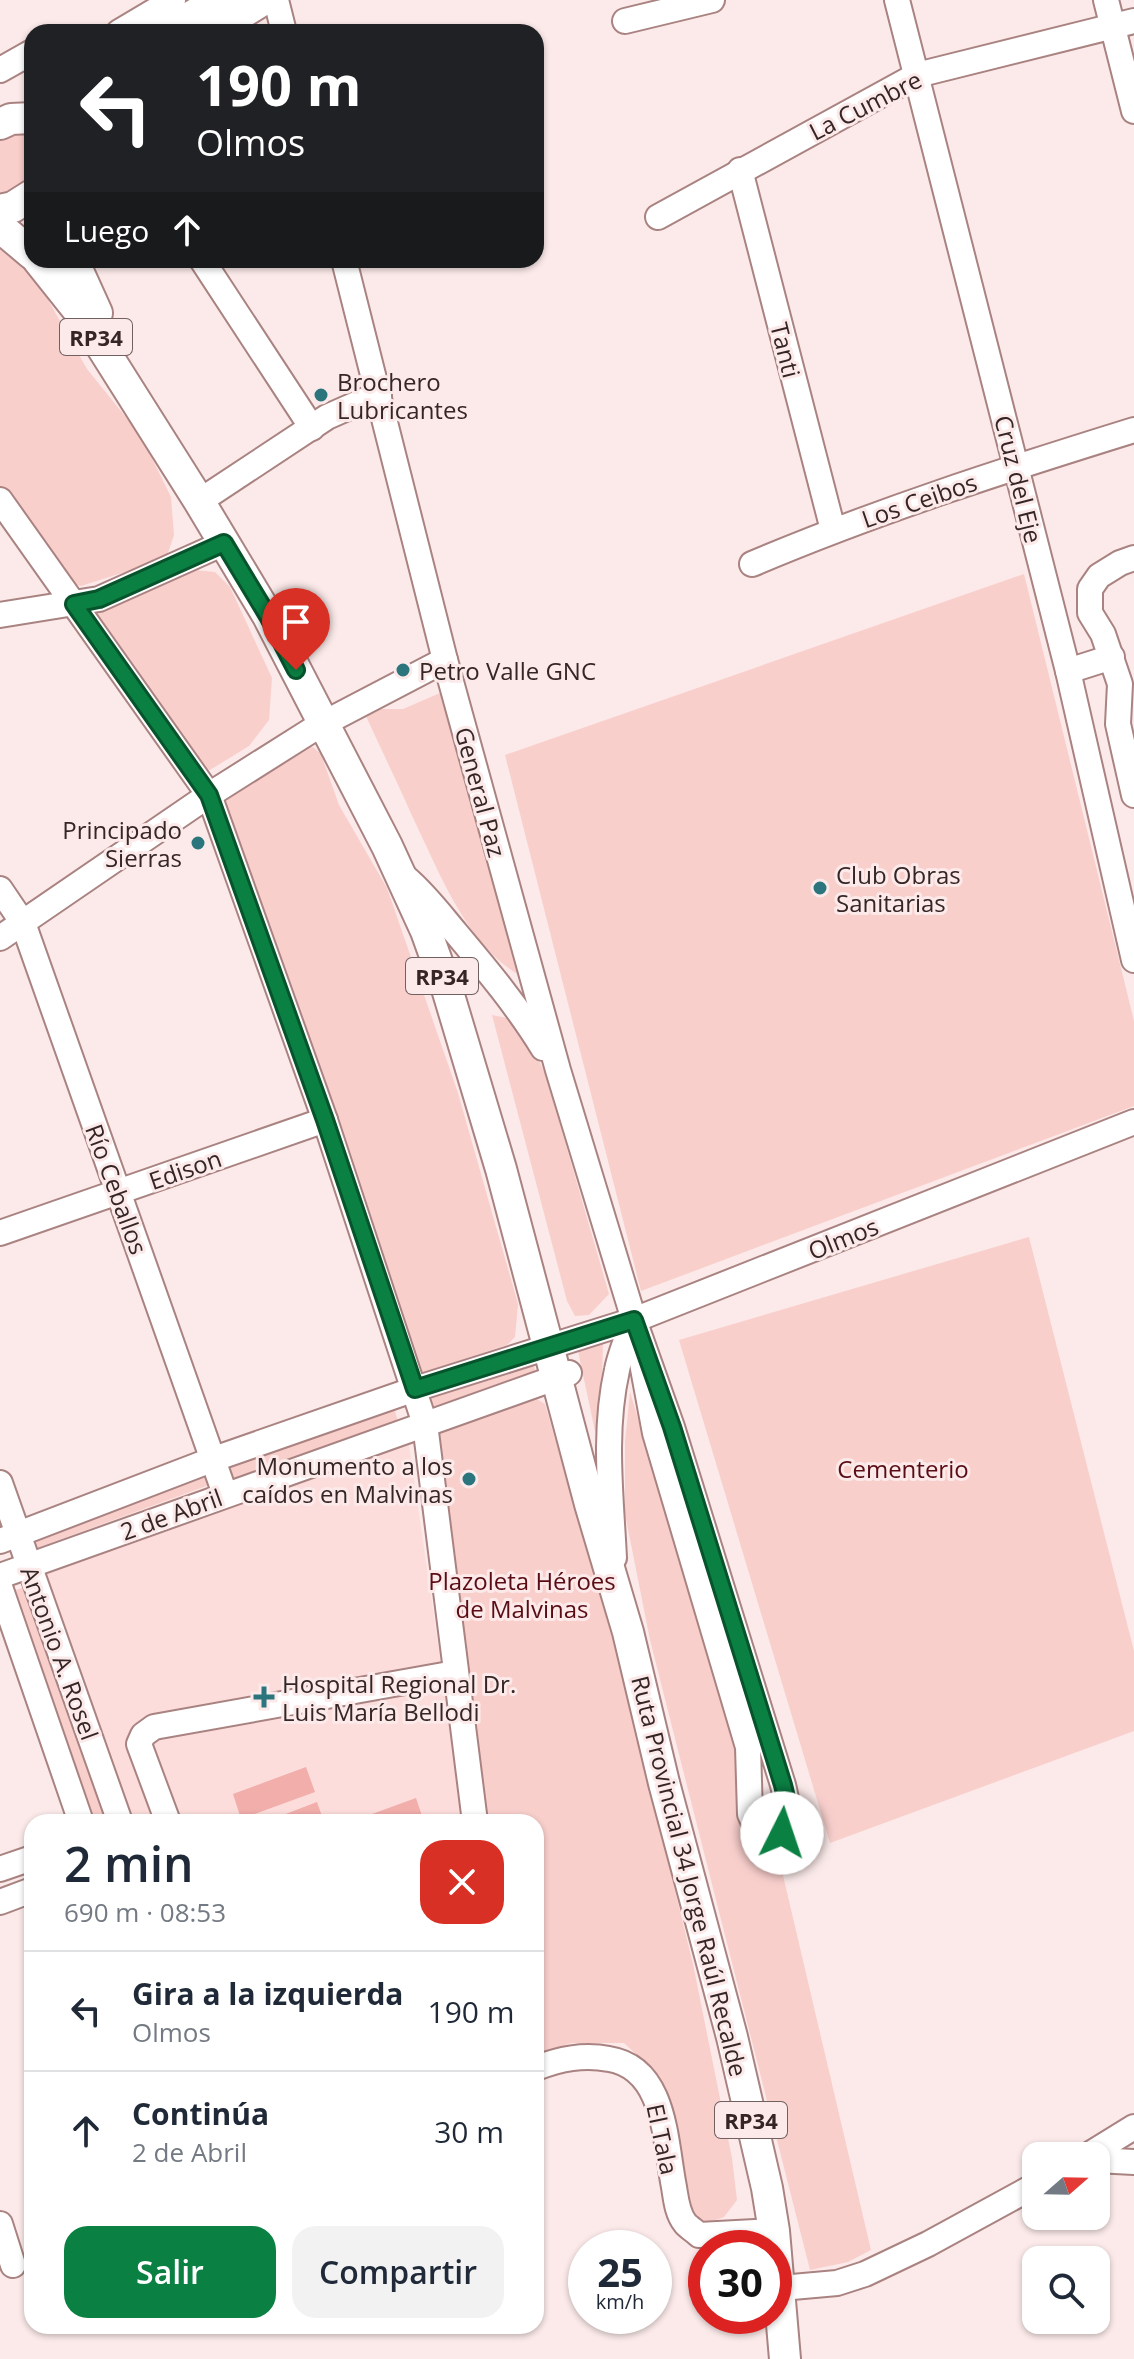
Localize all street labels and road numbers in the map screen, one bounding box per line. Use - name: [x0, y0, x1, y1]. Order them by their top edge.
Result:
- street label: La Cumbre: [803, 63, 927, 147]
- road number: RP34: [60, 319, 132, 355]
- street label: Tanti: [763, 319, 809, 381]
- street label: Cruz del Eje: [987, 412, 1051, 546]
- street label: Los Ceibos: [857, 465, 981, 535]
- street label: General Paz: [448, 723, 514, 861]
- road number: RP34: [406, 958, 478, 994]
- street label: Río Ceballos: [78, 1119, 156, 1259]
- street label: Edison: [144, 1141, 226, 1197]
- street label: Olmos: [803, 1209, 883, 1267]
- street label: 2 de Abril: [115, 1480, 227, 1548]
- street label: Antonio A. Rosel: [13, 1562, 107, 1744]
- street label: Ruta Provincial 34 Jorge Raúl Recalde: [624, 1672, 756, 2080]
- street label: El Tala: [639, 2101, 687, 2177]
- road number: RP34: [715, 2102, 787, 2138]

